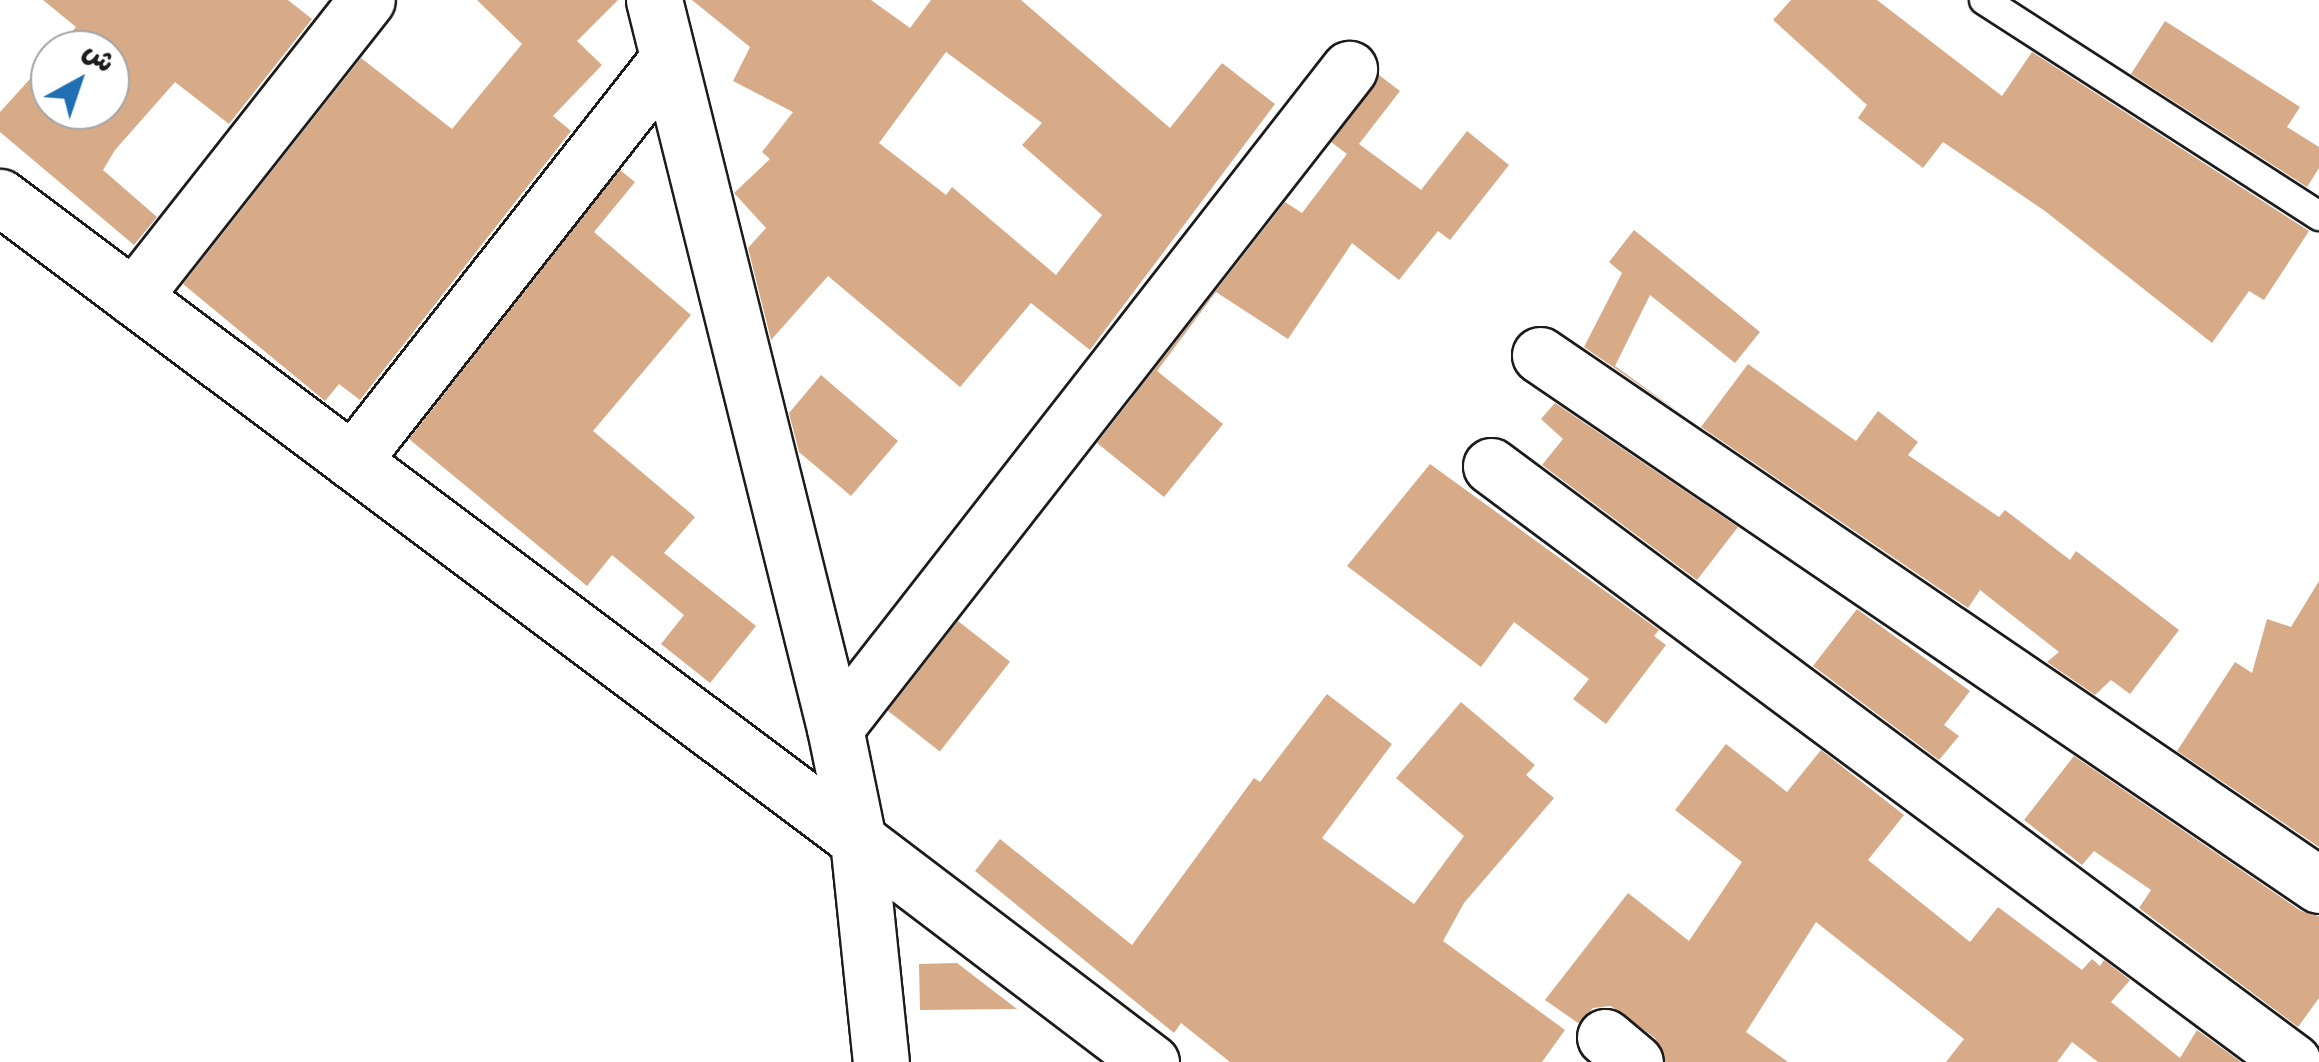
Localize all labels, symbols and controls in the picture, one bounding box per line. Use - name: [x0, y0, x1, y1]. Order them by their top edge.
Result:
- north arrow: [30, 30, 130, 130]
- text: ش: [75, 34, 122, 82]

